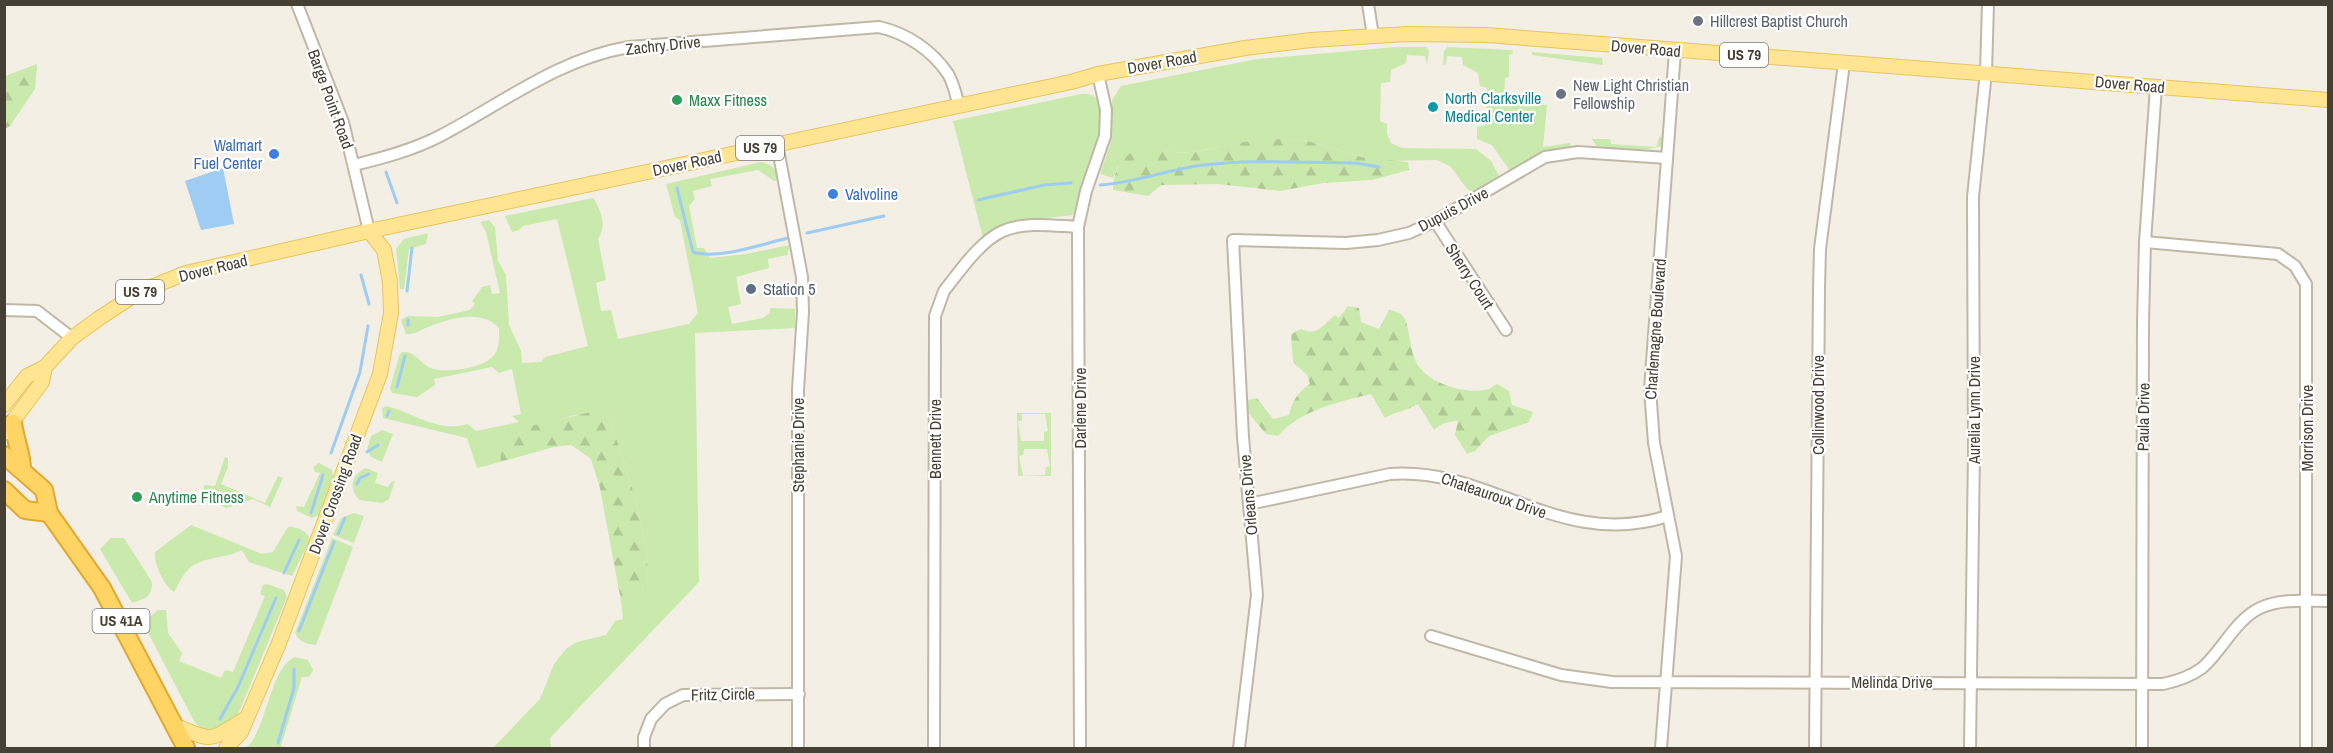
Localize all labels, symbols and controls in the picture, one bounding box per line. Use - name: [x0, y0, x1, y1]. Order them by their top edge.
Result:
- place label: Hillcrest Baptist Church: [1710, 10, 1848, 32]
- marker: Hillcrest Baptist Church: [1691, 14, 1705, 28]
- street label: Zachry Drive: [625, 30, 701, 60]
- street label: Dover Road: [1610, 34, 1682, 62]
- road number: US 79: [1720, 43, 1768, 67]
- street label: Dover Road: [1126, 45, 1198, 79]
- street label: Barge Point Road: [303, 46, 359, 152]
- street label: Dover Road: [2094, 70, 2166, 98]
- place label: New Light Christian Fellowship: [1573, 74, 1689, 114]
- place label: North Clarksville Medical Center: [1445, 87, 1541, 127]
- marker: New Light Christian Fellowship: [1554, 87, 1568, 101]
- place label: Maxx Fitness: [689, 89, 767, 111]
- marker: Maxx Fitness: [670, 93, 684, 107]
- marker: North Clarksville Medical Center: [1426, 100, 1440, 114]
- place label: Walmart Fuel Center: [193, 134, 263, 174]
- road number: US 79: [736, 136, 784, 160]
- street label: Dover Road: [650, 145, 724, 181]
- marker: Walmart Fuel Center: [267, 147, 281, 161]
- street label: Dupuis Drive: [1414, 181, 1492, 237]
- place label: Valvoline: [845, 183, 898, 205]
- marker: Valvoline: [826, 187, 840, 201]
- street label: Sherry Court: [1441, 239, 1500, 313]
- street label: Dover Road: [176, 249, 250, 287]
- street label: Charlemagne Boulevard: [1639, 258, 1671, 400]
- place label: Station 5: [763, 278, 816, 300]
- road number: US 79: [116, 280, 164, 304]
- marker: Station 5: [744, 282, 758, 296]
- street label: Collinwood Drive: [1807, 355, 1829, 455]
- street label: Aurelia Lynn Drive: [1963, 356, 1985, 465]
- street label: Darlene Drive: [1069, 368, 1091, 448]
- street label: Paula Drive: [2131, 383, 2155, 451]
- street label: Morrison Drive: [2296, 385, 2318, 471]
- street label: Stephanie Drive: [787, 398, 809, 492]
- street label: Bennett Drive: [924, 399, 946, 479]
- street label: Dover Crossing Road: [303, 431, 367, 557]
- street label: Orleans Drive: [1234, 454, 1262, 536]
- street label: Chateauroux Drive: [1438, 467, 1550, 523]
- place label: Anytime Fitness: [148, 486, 244, 508]
- marker: Anytime Fitness: [130, 490, 144, 504]
- road number: US 41A: [92, 609, 150, 633]
- street label: Melinda Drive: [1851, 671, 1933, 693]
- street label: Fritz Circle: [691, 682, 755, 706]

